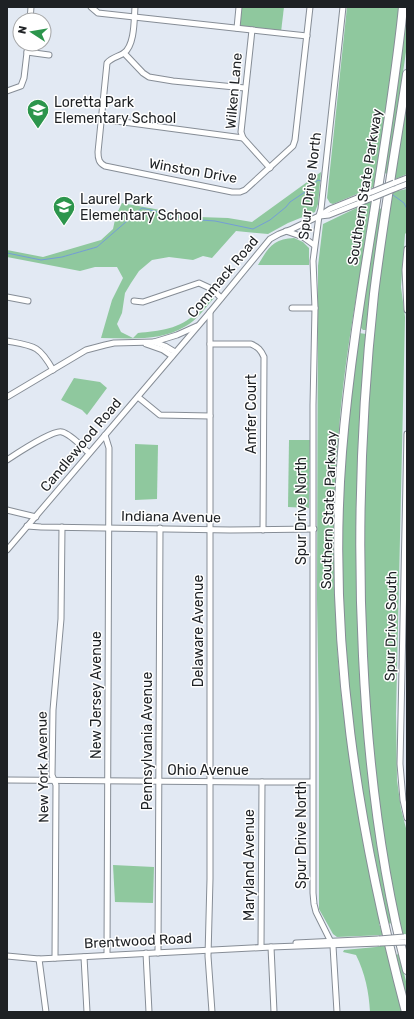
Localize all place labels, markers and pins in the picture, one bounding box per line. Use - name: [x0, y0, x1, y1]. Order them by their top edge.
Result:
- place label: Loretta Park Elementary School: [54, 94, 176, 127]
- school or university icon: Loretta Park Elementary School: [25, 97, 51, 130]
- place label: Laurel Park Elementary School: [80, 191, 202, 224]
- school or university icon: Laurel Park Elementary School: [51, 194, 77, 227]

